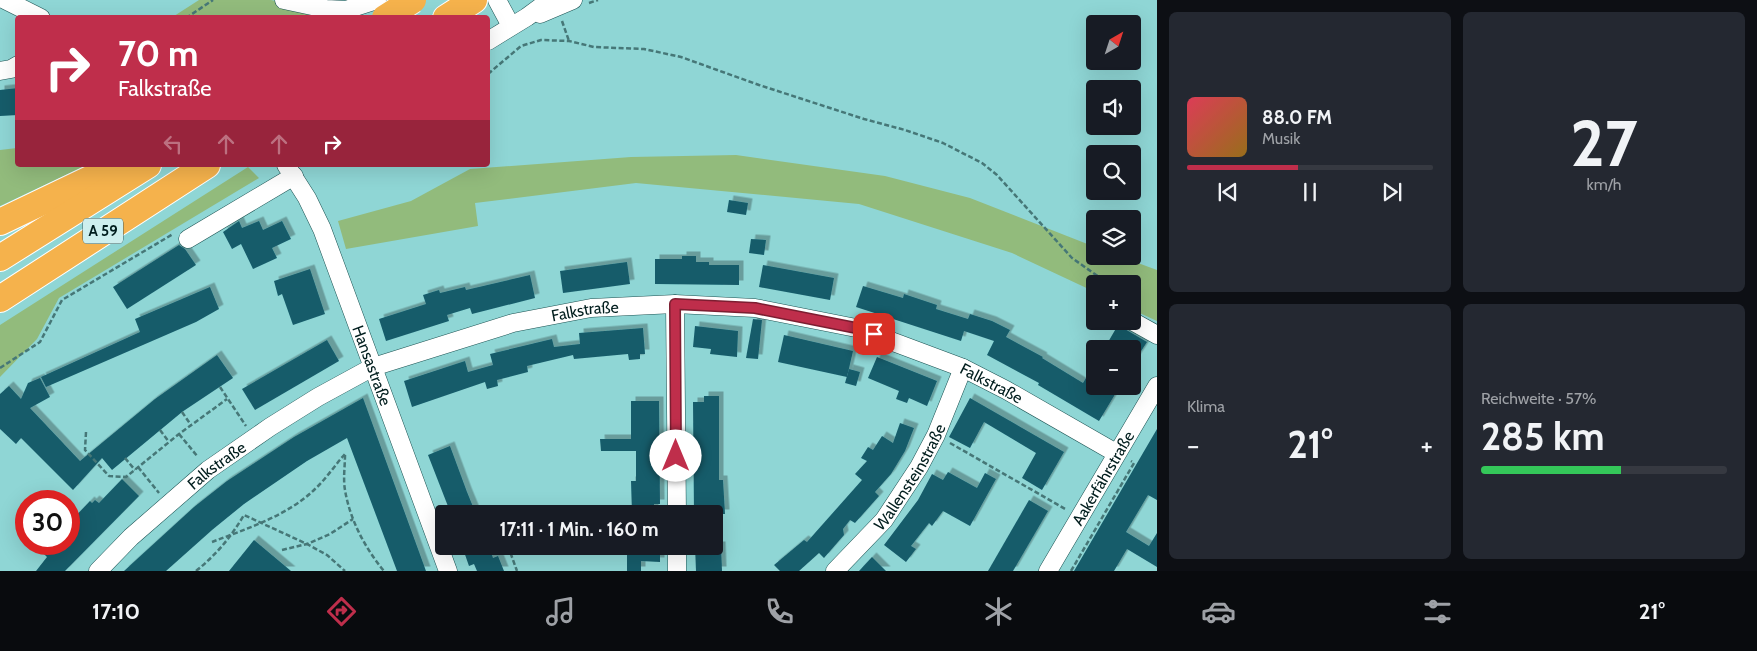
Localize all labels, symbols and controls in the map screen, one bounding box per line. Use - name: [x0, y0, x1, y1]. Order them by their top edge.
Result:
- north arrow: [1086, 15, 1141, 70]
- map controls: [1086, 15, 1141, 395]
- text: 70 m: [118, 32, 199, 75]
- icon: right: [35, 35, 100, 100]
- text: Falkstraße: [118, 75, 212, 102]
- button: sound: [1086, 80, 1141, 135]
- text: 27: [1570, 103, 1638, 182]
- text: 88.0 FM: [1262, 106, 1332, 129]
- text: Musik: [1262, 129, 1300, 148]
- icon: left: [159, 130, 187, 158]
- icon: ahead: [212, 130, 240, 158]
- icon: ahead: [265, 130, 293, 158]
- icon: right: [318, 130, 346, 158]
- button: search: [1086, 145, 1141, 200]
- text: km/h: [1586, 175, 1622, 194]
- icon: previous: [1214, 178, 1242, 206]
- icon: pause: [1296, 178, 1324, 206]
- icon: next: [1378, 178, 1406, 206]
- button: layers: [1086, 210, 1141, 265]
- road number: A 59: [83, 218, 123, 244]
- button: +: [1086, 275, 1141, 330]
- street label: Falkstraße: [550, 297, 619, 325]
- pin: [853, 313, 895, 355]
- icon: arrive: [860, 320, 888, 348]
- street label: Hansastraße: [349, 323, 396, 408]
- button: −: [1086, 340, 1141, 395]
- street label: Falkstraße: [957, 359, 1026, 407]
- text: Reichweite · 57%: [1481, 389, 1596, 408]
- text: Klima: [1187, 397, 1225, 416]
- text: 285 km: [1481, 413, 1604, 460]
- street label: Wallensteinstraße: [870, 421, 949, 534]
- text: 21°: [1287, 421, 1333, 468]
- street label: Aakerfährstraße: [1068, 427, 1138, 529]
- text: −: [1187, 428, 1199, 462]
- text: +: [1421, 428, 1433, 462]
- position arrow: [649, 429, 701, 481]
- street label: Falkstraße: [183, 437, 249, 493]
- speed limit sign: 30: [15, 490, 80, 555]
- text: 17:11 · 1 Min. · 160 m: [500, 518, 658, 541]
- icon: directions: [324, 594, 359, 629]
- icon: music: [543, 594, 578, 629]
- icon: phone: [762, 594, 797, 629]
- icon: climate: [981, 594, 1016, 629]
- icon: car: [1201, 594, 1236, 629]
- icon: filters: [1420, 594, 1455, 629]
- text: 17:10: [92, 598, 140, 625]
- text: 21°: [1639, 598, 1665, 625]

